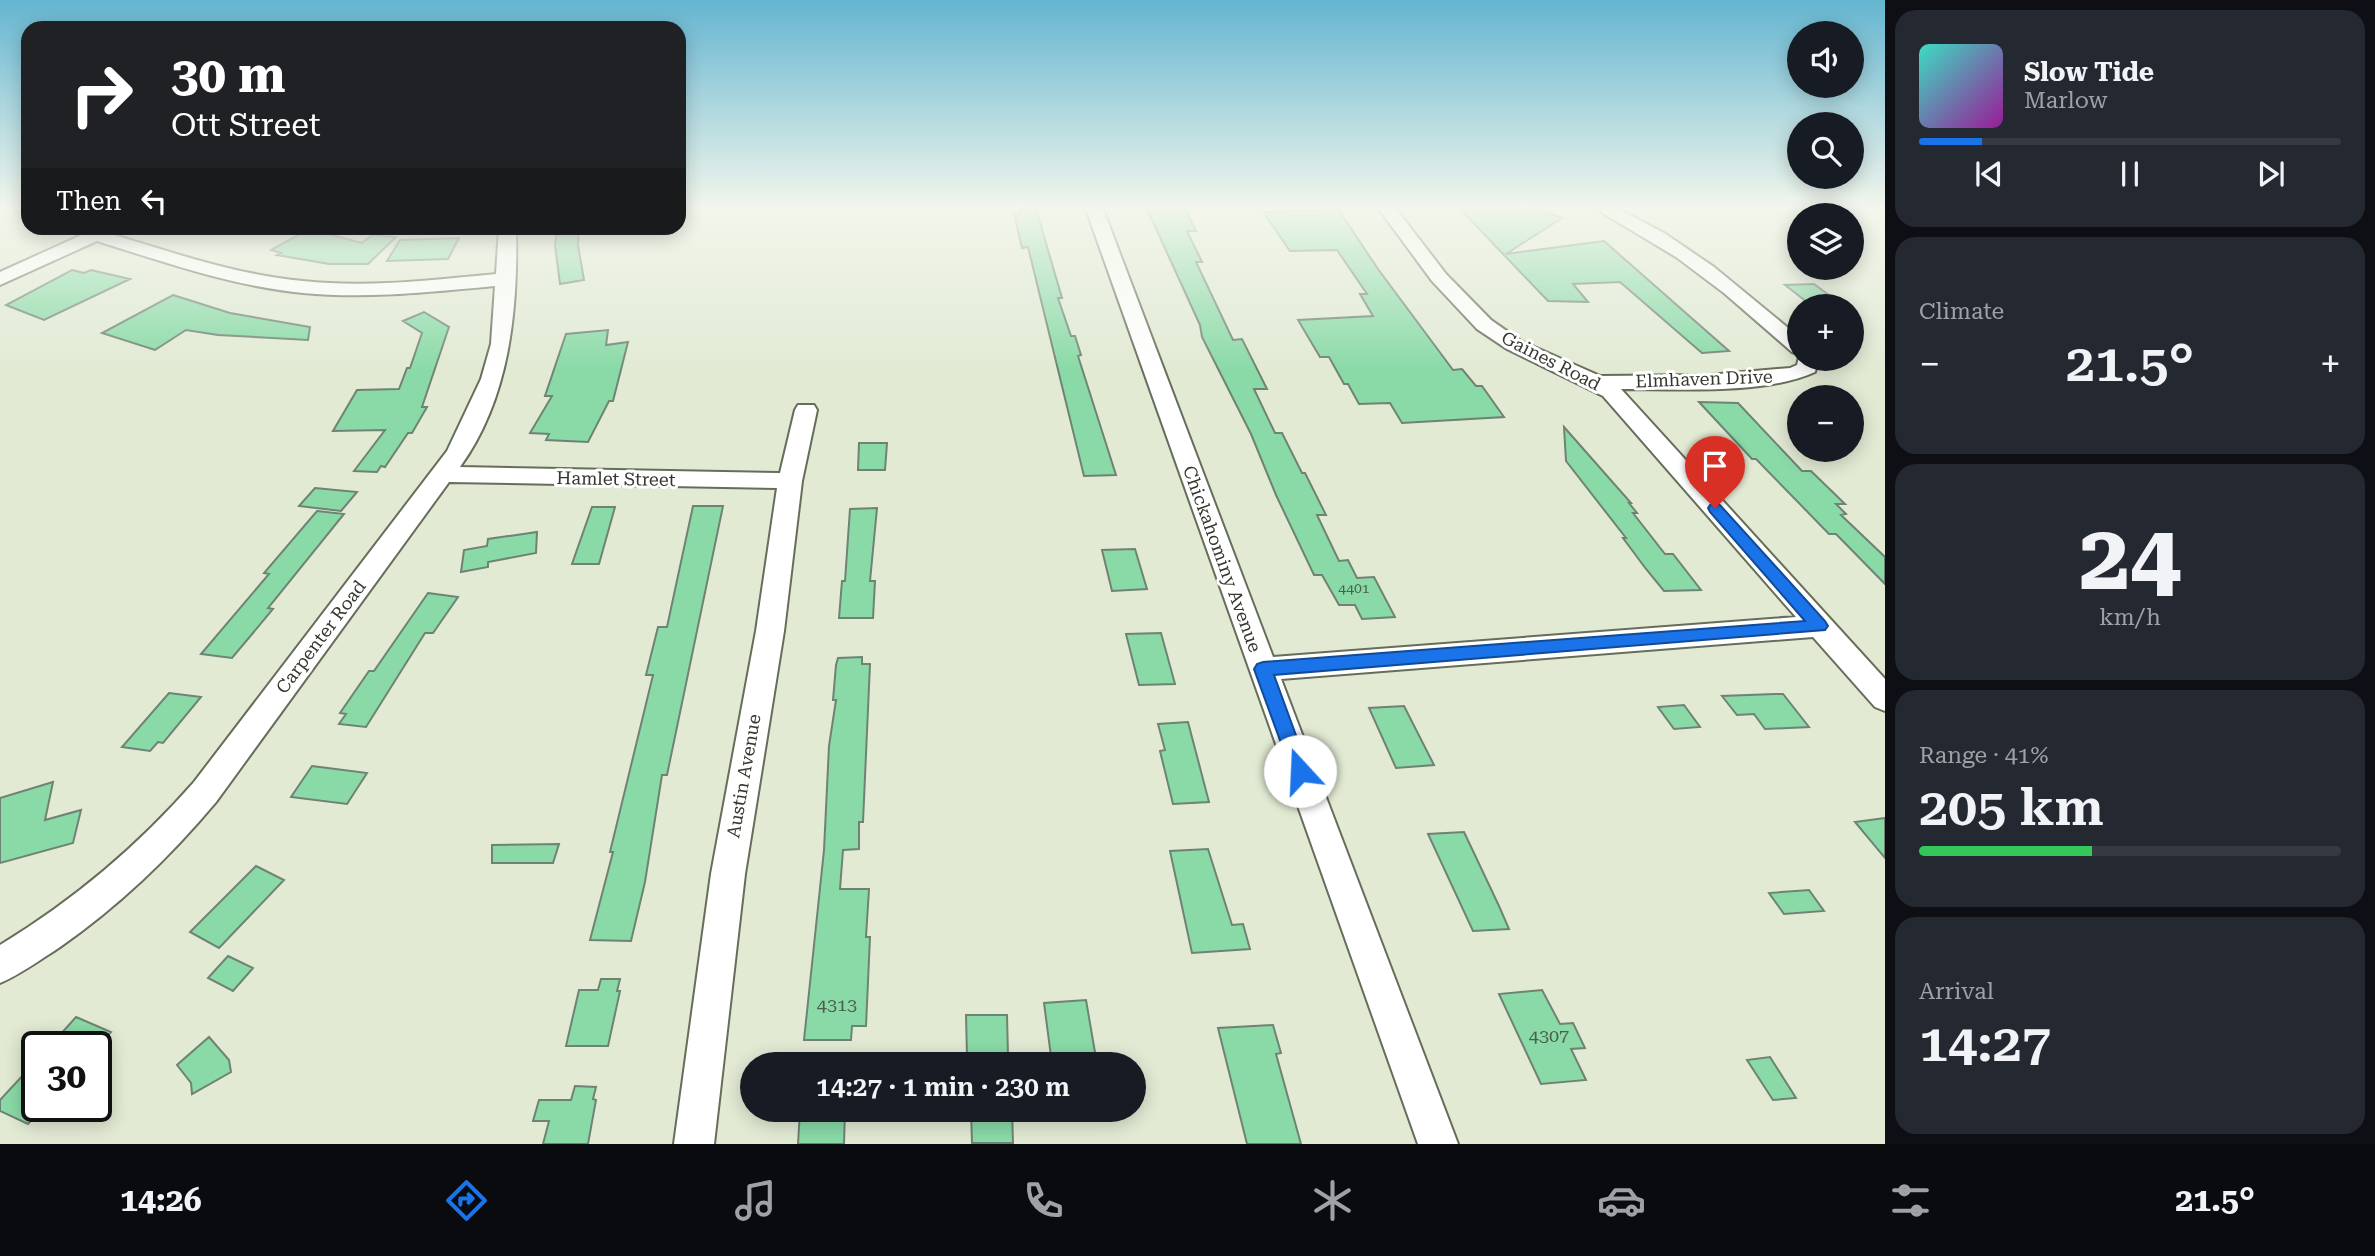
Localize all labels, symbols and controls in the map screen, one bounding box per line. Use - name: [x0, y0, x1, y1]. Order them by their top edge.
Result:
- map controls: [1787, 21, 1864, 462]
- button: sound: [1787, 21, 1864, 98]
- text: 30 m: [171, 47, 286, 104]
- icon: right: [56, 49, 147, 140]
- text: Slow Tide: [2024, 57, 2154, 87]
- text: Marlow: [2024, 87, 2107, 114]
- text: Ott Street: [171, 106, 321, 144]
- button: search: [1787, 112, 1864, 189]
- icon: previous: [1970, 155, 2008, 193]
- icon: pause: [2111, 155, 2149, 193]
- icon: next: [2252, 155, 2290, 193]
- icon: left: [135, 182, 173, 220]
- text: Then: [56, 186, 121, 216]
- button: layers: [1787, 203, 1864, 280]
- button: +: [1787, 294, 1864, 371]
- text: Climate: [1919, 298, 2004, 325]
- street label: Gaines Road: [1498, 327, 1605, 395]
- text: 21.5°: [2066, 333, 2194, 394]
- text: −: [1919, 342, 1940, 386]
- text: +: [2320, 342, 2341, 386]
- street label: Elmhaven Drive: [1635, 366, 1773, 391]
- button: −: [1787, 385, 1864, 462]
- pin: [1685, 436, 1745, 508]
- icon: arrive: [1696, 447, 1734, 485]
- street label: Chickahominy Avenue: [1179, 463, 1266, 655]
- street label: Hamlet Street: [556, 467, 676, 490]
- text: 24: [2079, 505, 2181, 611]
- street label: Carpenter Road: [271, 576, 370, 697]
- house number: 4401: [1338, 580, 1370, 596]
- text: km/h: [2099, 604, 2161, 631]
- street label: Austin Avenue: [722, 712, 765, 839]
- position arrow: [1263, 734, 1337, 808]
- text: Range · 41%: [1919, 742, 2048, 769]
- text: 205 km: [1919, 777, 2104, 838]
- text: Arrival: [1919, 978, 1994, 1005]
- house number: 4313: [817, 994, 857, 1015]
- text: 14:27: [1919, 1013, 2051, 1074]
- house number: 4307: [1529, 1025, 1569, 1046]
- speed limit sign: 30: [21, 1031, 112, 1122]
- text: 14:27 · 1 min · 230 m: [816, 1072, 1070, 1102]
- icon: directions: [442, 1176, 491, 1225]
- icon: music: [731, 1176, 780, 1225]
- icon: phone: [1019, 1176, 1068, 1225]
- icon: climate: [1308, 1176, 1357, 1225]
- icon: car: [1597, 1176, 1646, 1225]
- icon: filters: [1886, 1176, 1935, 1225]
- text: 14:26: [120, 1181, 202, 1219]
- text: 21.5°: [2175, 1181, 2255, 1219]

